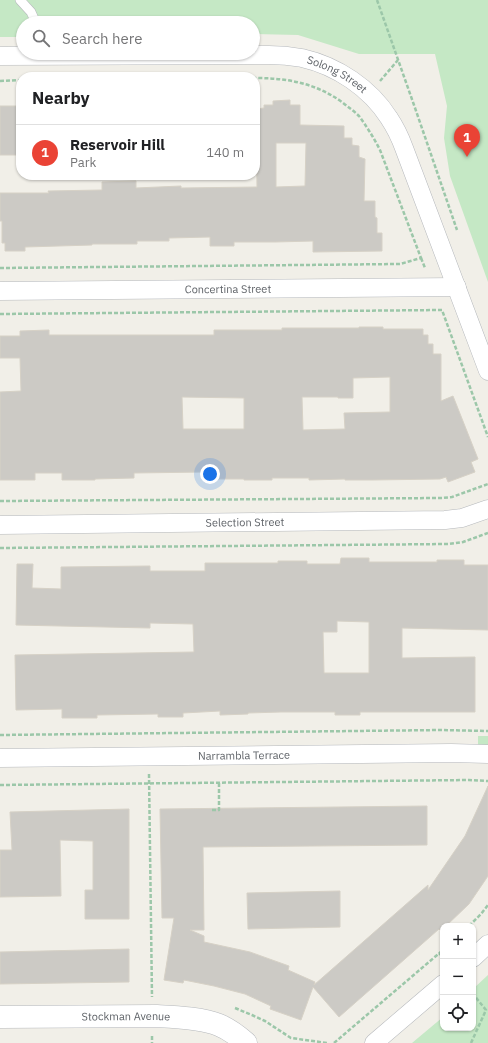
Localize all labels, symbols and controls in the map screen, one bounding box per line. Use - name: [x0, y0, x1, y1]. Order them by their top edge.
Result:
- search box: [16, 16, 260, 60]
- icon: search: [30, 27, 52, 49]
- text: Search here: [62, 29, 142, 48]
- street label: Solong Street: [305, 53, 370, 96]
- text: Nearby: [32, 87, 90, 109]
- pin: 1: [454, 124, 480, 157]
- text: Reservoir Hill: [70, 135, 165, 154]
- text: 1: [41, 144, 49, 161]
- text: 140 m: [206, 144, 244, 161]
- text: Park: [70, 154, 96, 171]
- street label: Concertina Street: [185, 282, 271, 296]
- your location: [200, 464, 220, 484]
- street label: Selection Street: [205, 515, 285, 530]
- street label: Narrambla Terrace: [198, 748, 290, 763]
- map controls: [440, 923, 476, 1031]
- button: +: [440, 923, 476, 959]
- button: −: [440, 959, 476, 995]
- button: locate: [440, 995, 476, 1031]
- street label: Stockman Avenue: [82, 1009, 171, 1024]

